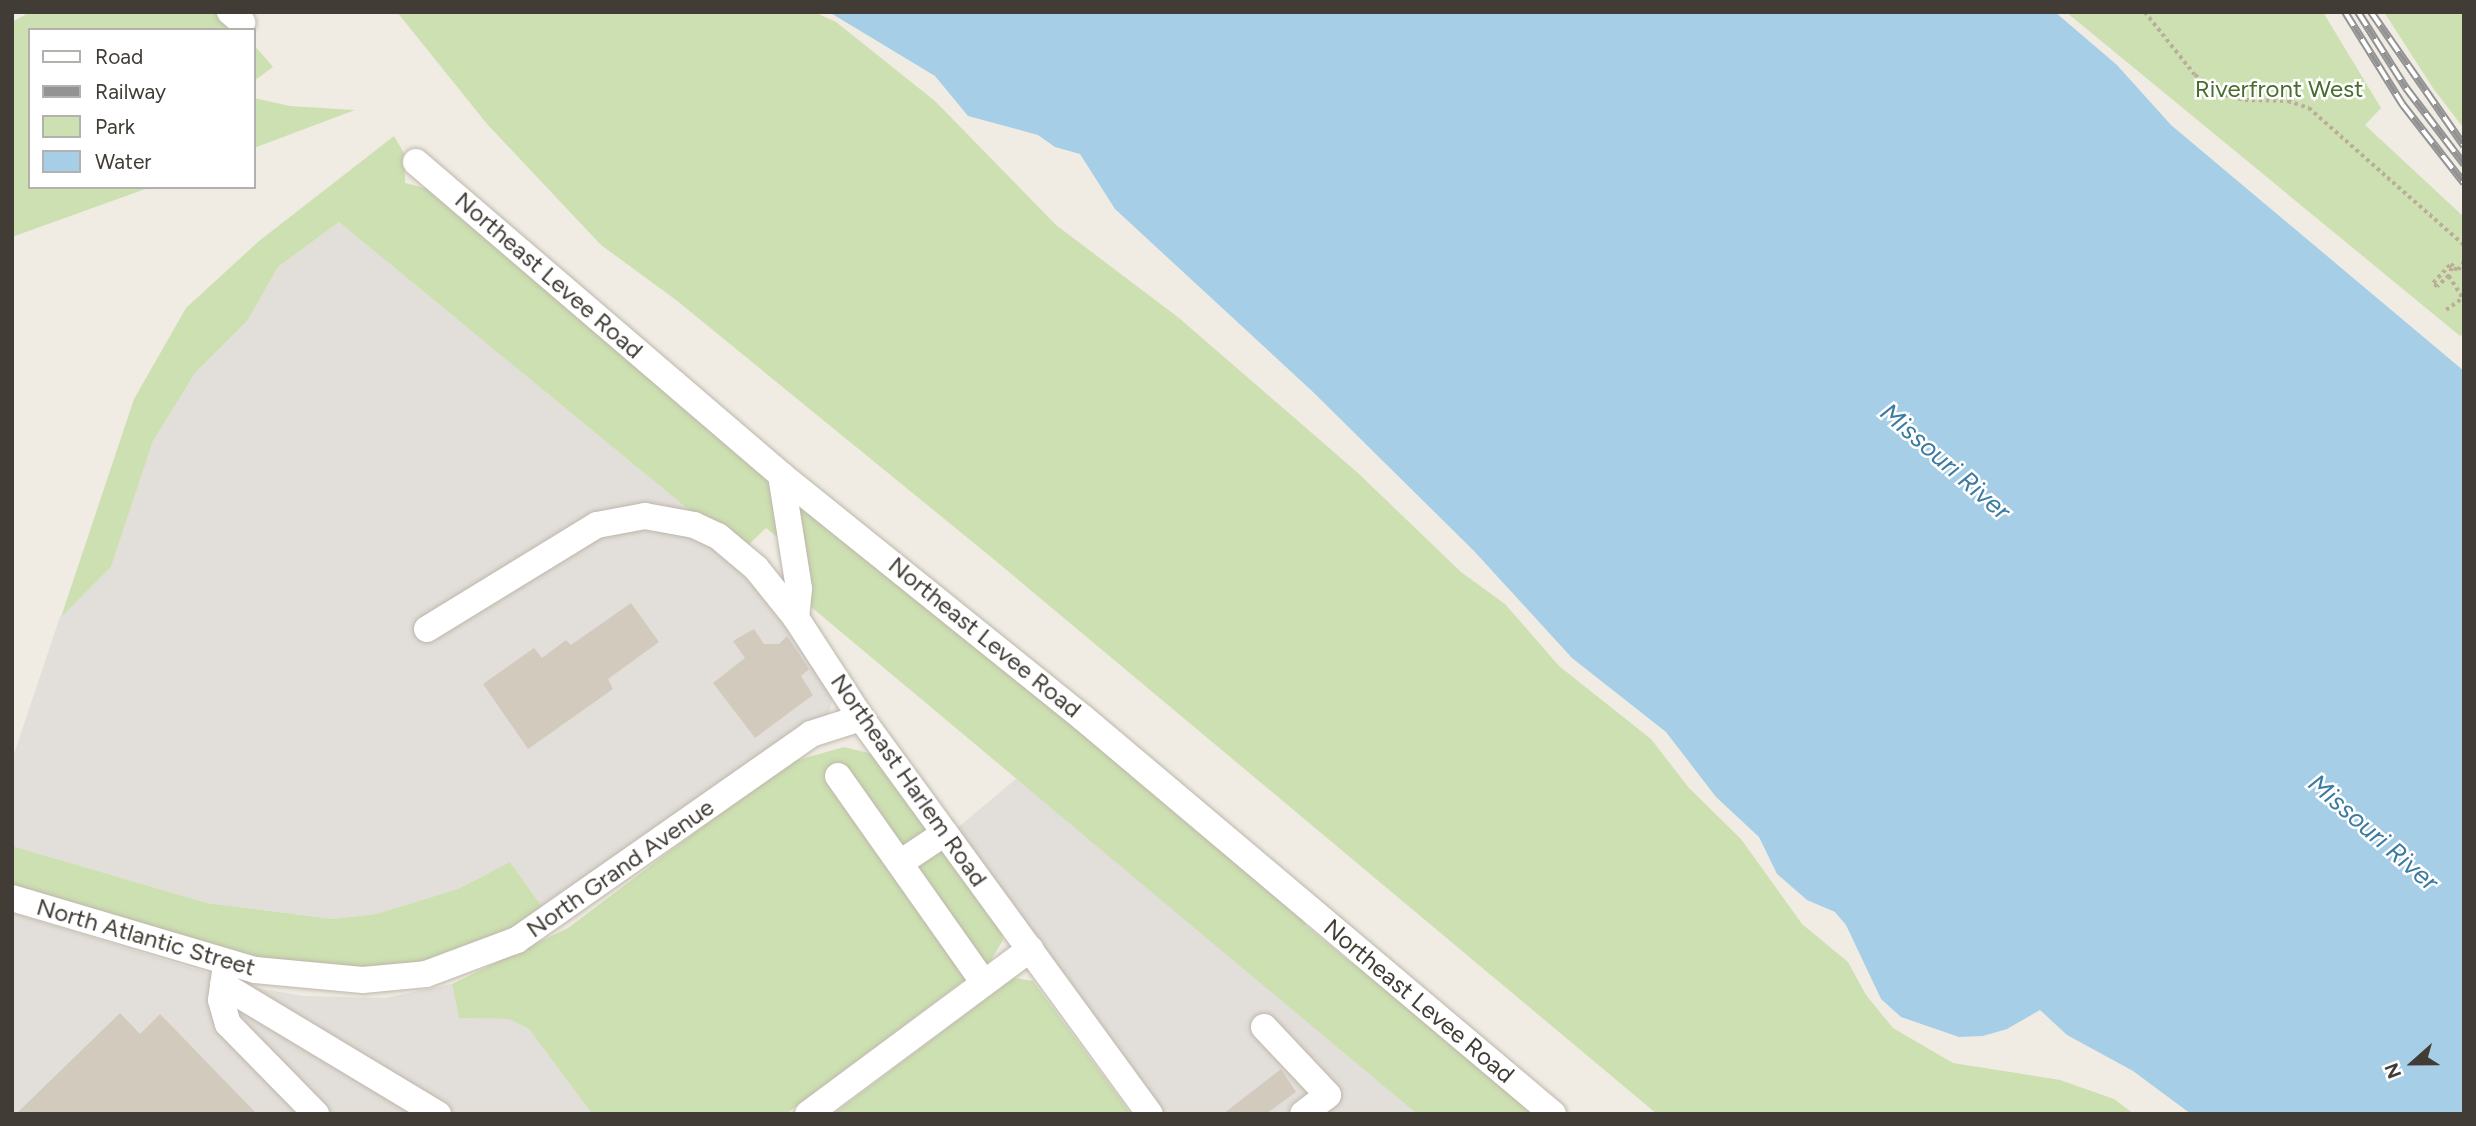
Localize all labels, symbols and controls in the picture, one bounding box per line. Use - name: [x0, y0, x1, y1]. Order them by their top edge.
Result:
- legend: [28, 28, 256, 189]
- text: Road: [95, 44, 143, 69]
- park label: Riverfront West: [2195, 75, 2363, 103]
- text: Railway: [95, 79, 166, 104]
- text: Park: [95, 114, 135, 139]
- text: Water: [95, 149, 151, 174]
- street label: Northeast Levee Road: [449, 186, 649, 364]
- water label: Missouri River: [1874, 397, 2016, 527]
- street label: Northeast Levee Road: [883, 550, 1087, 724]
- street label: Northeast Harlem Road: [825, 668, 993, 892]
- water label: Missouri River: [2302, 768, 2444, 898]
- street label: North Grand Avenue: [521, 792, 719, 944]
- street label: North Atlantic Street: [33, 892, 259, 982]
- street label: Northeast Levee Road: [1318, 913, 1520, 1089]
- north arrow: [2378, 1028, 2448, 1098]
- text: N: [2380, 1060, 2406, 1082]

